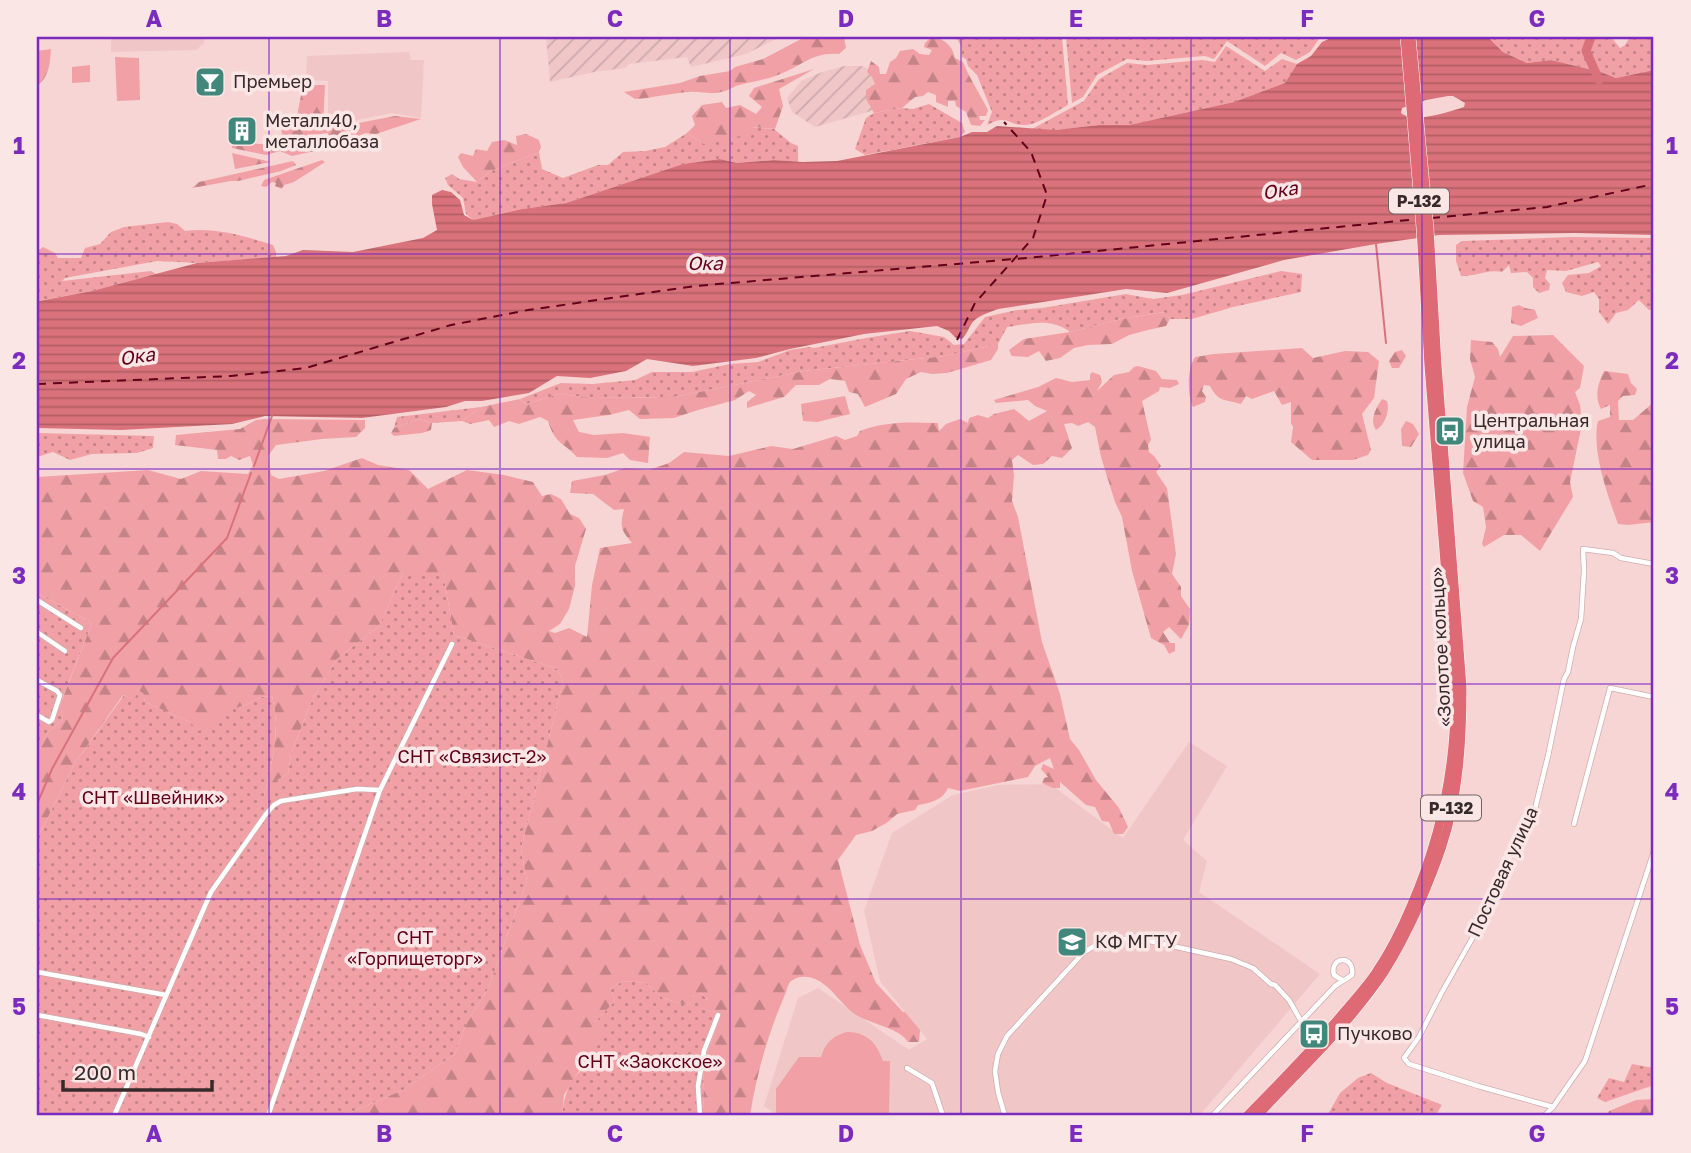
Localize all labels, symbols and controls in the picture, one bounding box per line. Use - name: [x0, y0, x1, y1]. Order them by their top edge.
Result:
- text: A: [146, 4, 163, 32]
- text: B: [376, 4, 392, 32]
- text: C: [607, 4, 623, 32]
- text: D: [838, 4, 854, 32]
- text: E: [1069, 4, 1083, 32]
- text: F: [1300, 4, 1314, 32]
- text: G: [1529, 4, 1545, 32]
- bar icon: Премьер: [193, 65, 227, 99]
- place label: Премьер: [233, 70, 312, 92]
- place label: Металл40, металлобаза: [265, 109, 379, 152]
- building icon: Металл40, металлобаза: [225, 114, 259, 148]
- text: 1: [13, 131, 25, 159]
- text: 1: [1666, 131, 1678, 159]
- water label: Ока: [1261, 175, 1301, 204]
- road number: Р-132: [1389, 188, 1449, 214]
- water label: Ока: [687, 251, 724, 274]
- water label: Ока: [118, 341, 157, 369]
- text: 2: [12, 346, 26, 374]
- text: 2: [1665, 346, 1679, 374]
- place label: Центральная улица: [1473, 409, 1589, 452]
- bus stop icon: Центральная улица: [1433, 414, 1467, 448]
- text: 3: [12, 561, 26, 589]
- text: 3: [1665, 561, 1679, 589]
- street label: «Золотое кольцо»: [1425, 566, 1455, 728]
- park label: СНТ «Связист-2»: [398, 745, 547, 767]
- text: 4: [12, 777, 26, 805]
- text: 4: [1665, 777, 1679, 805]
- park label: СНТ «Швейник»: [82, 786, 224, 808]
- road number: Р-132: [1421, 796, 1481, 820]
- street label: Постовая улица: [1462, 803, 1542, 940]
- school or university icon: КФ МГТУ: [1055, 925, 1089, 959]
- park label: СНТ «Горпищеторг»: [347, 926, 483, 969]
- place label: КФ МГТУ: [1095, 930, 1177, 952]
- text: 5: [12, 992, 26, 1020]
- text: 5: [1665, 992, 1679, 1020]
- bus stop icon: Пучково: [1297, 1017, 1331, 1051]
- place label: Пучково: [1337, 1022, 1413, 1044]
- scale bar: [63, 1048, 212, 1092]
- park label: СНТ «Заокское»: [578, 1050, 723, 1072]
- text: 200 m: [74, 1059, 136, 1085]
- text: A: [146, 1119, 163, 1147]
- text: B: [376, 1119, 392, 1147]
- text: C: [607, 1119, 623, 1147]
- text: D: [838, 1119, 854, 1147]
- text: E: [1069, 1119, 1083, 1147]
- text: F: [1300, 1119, 1314, 1147]
- text: G: [1529, 1119, 1545, 1147]

